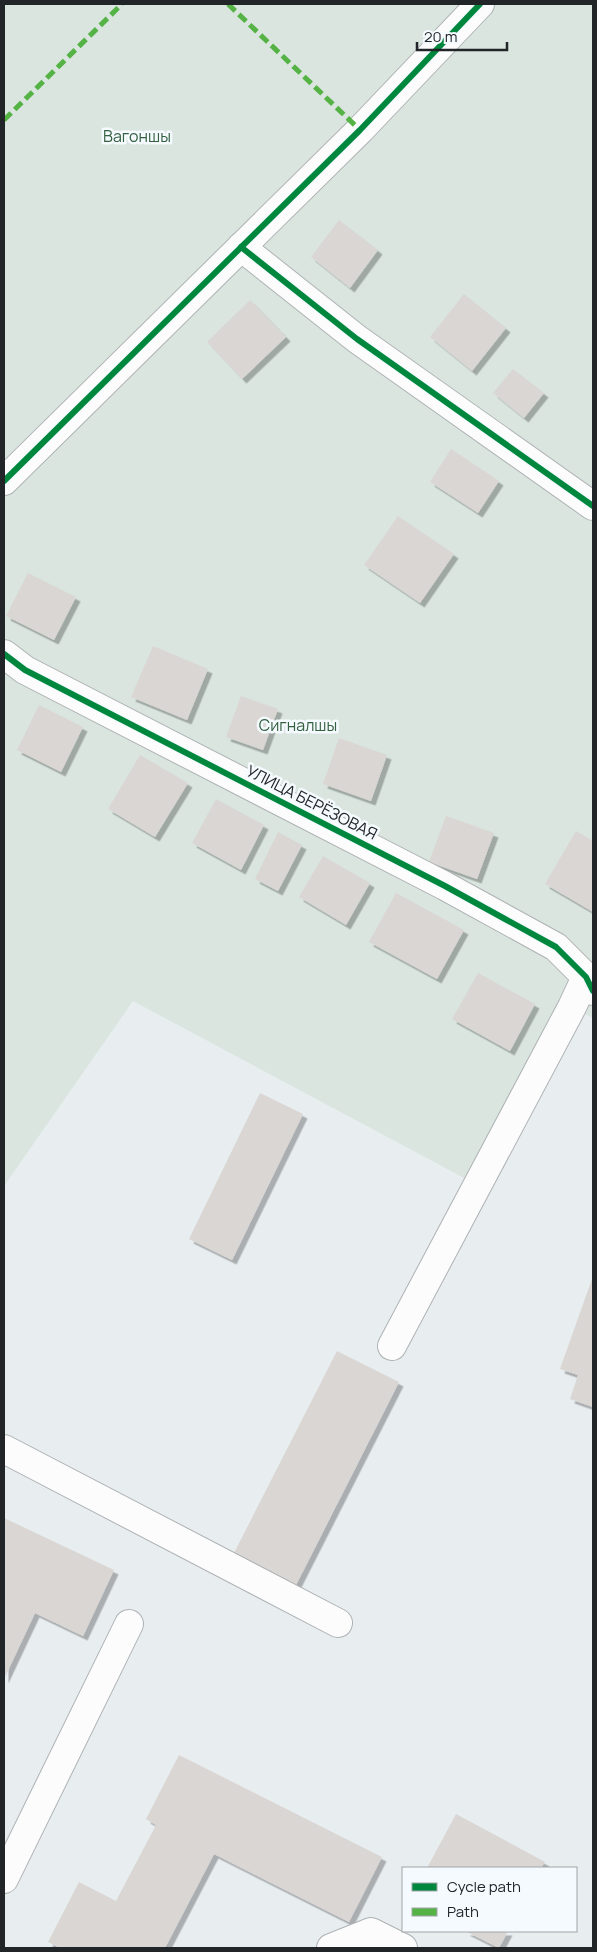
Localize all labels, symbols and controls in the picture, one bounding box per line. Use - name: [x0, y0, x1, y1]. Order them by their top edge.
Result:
- scale bar: [417, 20, 507, 52]
- text: 20 m: [424, 26, 457, 47]
- park label: Вагоншы: [103, 125, 171, 147]
- park label: Сигналшы: [259, 714, 337, 736]
- street label: УЛИЦА БЕРЁЗОВАЯ: [243, 760, 381, 844]
- legend: [402, 1867, 577, 1932]
- text: Cycle path: [447, 1876, 521, 1897]
- text: Path: [447, 1901, 479, 1922]

